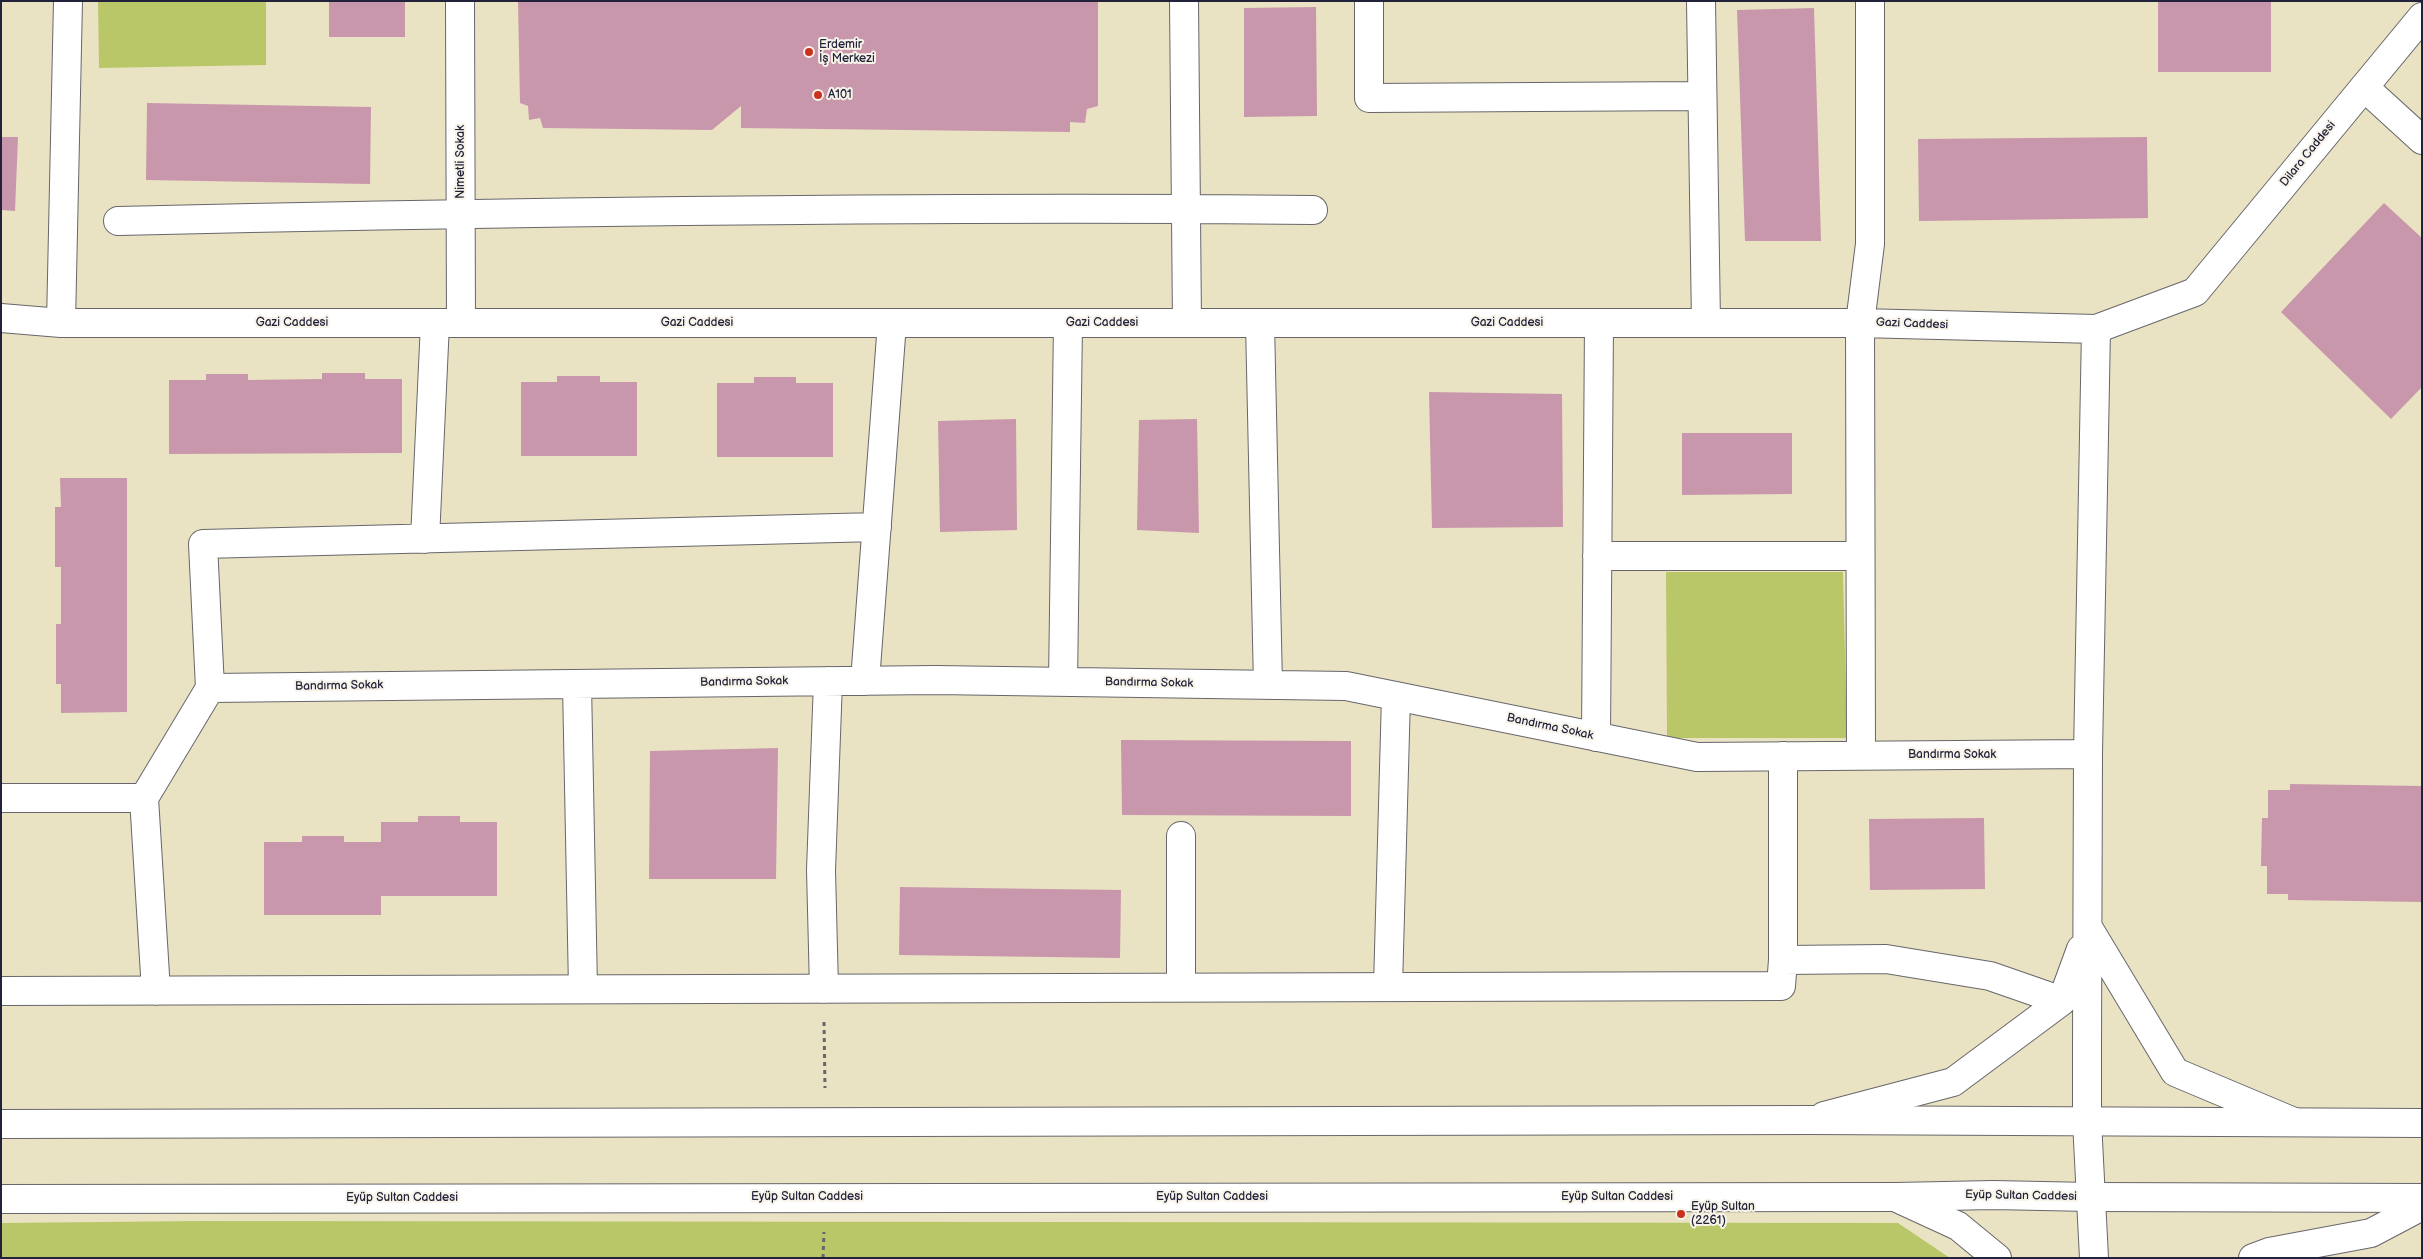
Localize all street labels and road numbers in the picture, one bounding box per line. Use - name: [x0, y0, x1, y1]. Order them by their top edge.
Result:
- street label: Dilara Caddesi: [2277, 118, 2339, 190]
- street label: Nimetli Sokak: [454, 125, 468, 199]
- street label: Gazi Caddesi: [256, 316, 328, 330]
- street label: Gazi Caddesi: [661, 316, 733, 330]
- street label: Gazi Caddesi: [1066, 316, 1138, 330]
- street label: Gazi Caddesi: [1471, 316, 1543, 330]
- street label: Gazi Caddesi: [1876, 316, 1948, 332]
- street label: Bandırma Sokak: [700, 674, 788, 690]
- street label: Bandırma Sokak: [1105, 675, 1193, 691]
- street label: Bandırma Sokak: [295, 678, 383, 694]
- street label: Bandırma Sokak: [1505, 711, 1595, 743]
- street label: Bandırma Sokak: [1908, 748, 1996, 762]
- street label: Eyüp Sultan Caddesi: [1965, 1188, 2077, 1204]
- street label: Eyüp Sultan Caddesi: [751, 1190, 863, 1204]
- street label: Eyüp Sultan Caddesi: [1156, 1190, 1268, 1204]
- street label: Eyüp Sultan Caddesi: [1561, 1190, 1673, 1204]
- street label: Eyüp Sultan Caddesi: [346, 1191, 458, 1205]

